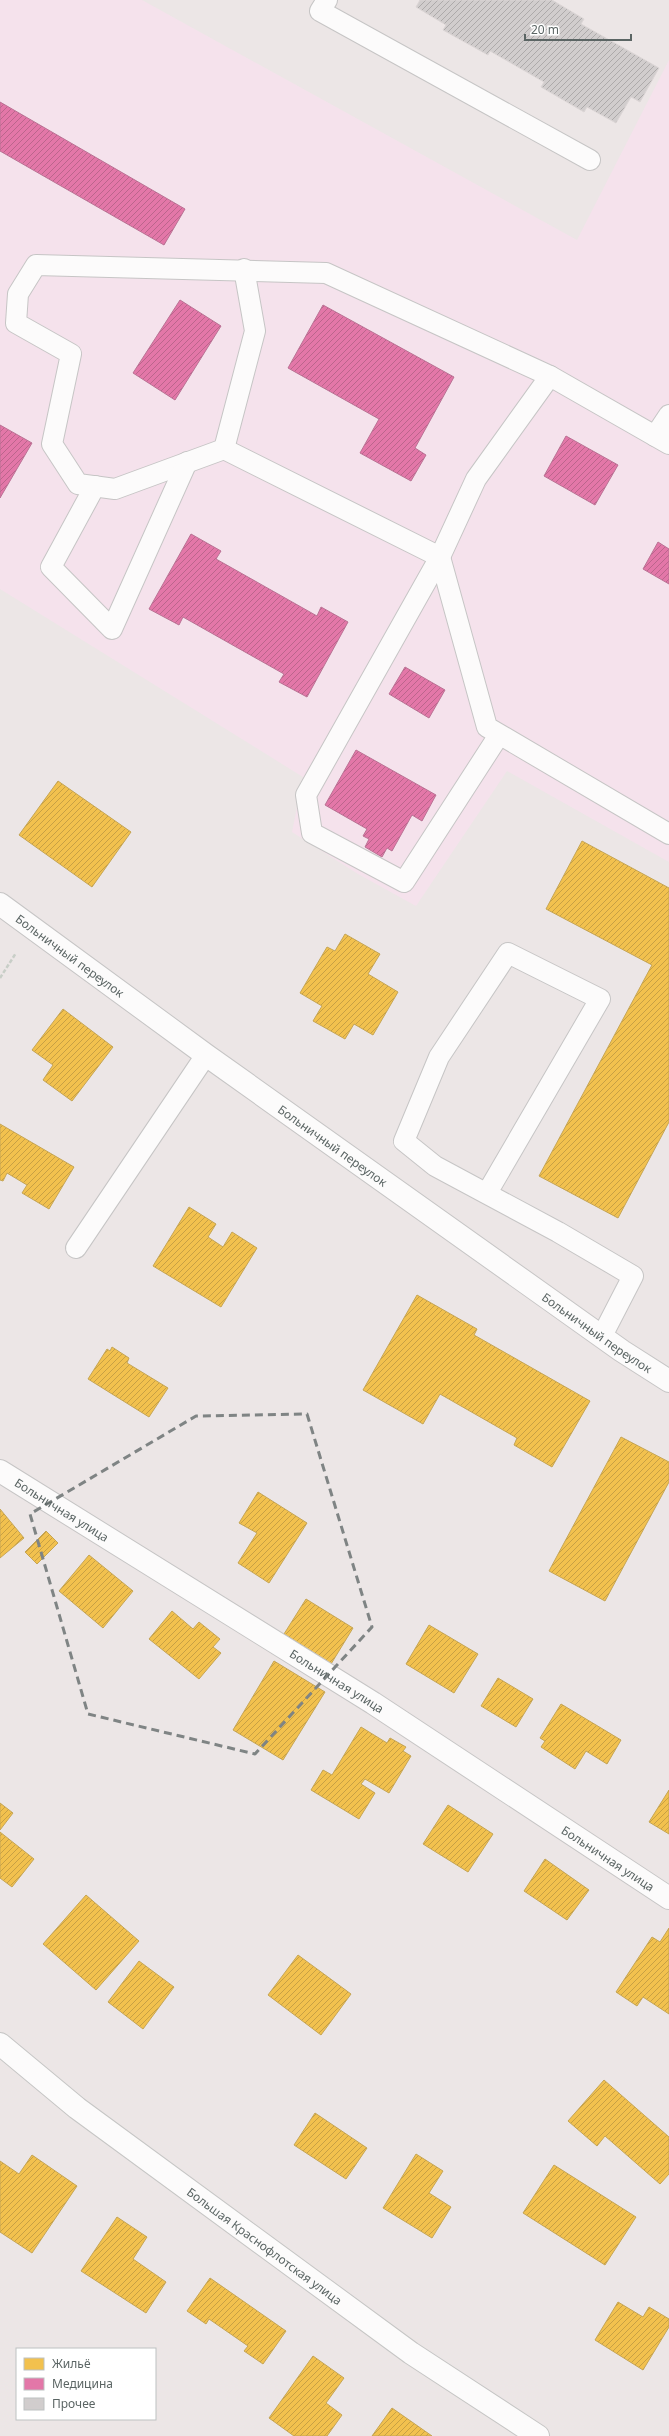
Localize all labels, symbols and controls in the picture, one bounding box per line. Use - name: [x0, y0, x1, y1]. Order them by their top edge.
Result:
- scale bar: [525, 16, 631, 42]
- text: 20 m: [531, 21, 559, 38]
- street label: Больничный переулок: [12, 910, 128, 1001]
- street label: Больничный переулок: [275, 1100, 391, 1190]
- street label: Больничный переулок: [539, 1288, 656, 1377]
- street label: Больничная улица: [12, 1474, 112, 1545]
- street label: Больничная улица: [287, 1645, 388, 1717]
- street label: Больничная улица: [558, 1821, 658, 1895]
- street label: Большая Краснофлотская улица: [184, 2183, 346, 2308]
- legend: [16, 2348, 156, 2420]
- text: Жильё: [52, 2355, 91, 2372]
- text: Медицина: [52, 2375, 113, 2392]
- text: Прочее: [52, 2395, 96, 2412]

